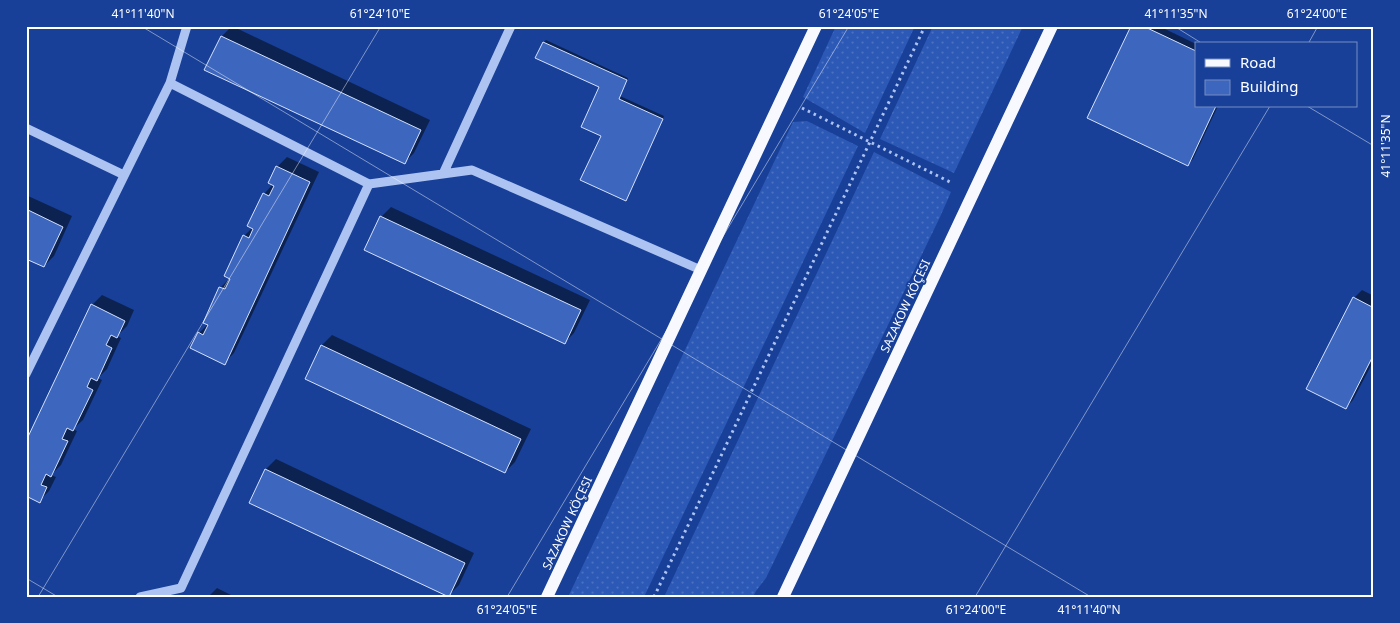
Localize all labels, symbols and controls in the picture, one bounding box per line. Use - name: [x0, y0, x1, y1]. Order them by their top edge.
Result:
- text: 41°11'40"N: [111, 5, 175, 22]
- text: 61°24'10"E: [350, 5, 410, 22]
- text: 61°24'05"E: [819, 5, 879, 22]
- text: 41°11'35"N: [1144, 5, 1208, 22]
- text: 61°24'00"E: [1287, 5, 1347, 22]
- legend: [1195, 42, 1358, 108]
- text: Road: [1240, 52, 1276, 72]
- text: Building: [1240, 76, 1298, 96]
- text: 41°11'35"N: [1377, 114, 1394, 178]
- street label: SAZAKOW KÖÇESI: [876, 257, 934, 355]
- street label: SAZAKOW KÖÇESI: [538, 474, 596, 572]
- text: 61°24'05"E: [477, 601, 537, 618]
- text: 61°24'00"E: [946, 601, 1006, 618]
- text: 41°11'40"N: [1057, 601, 1121, 618]

